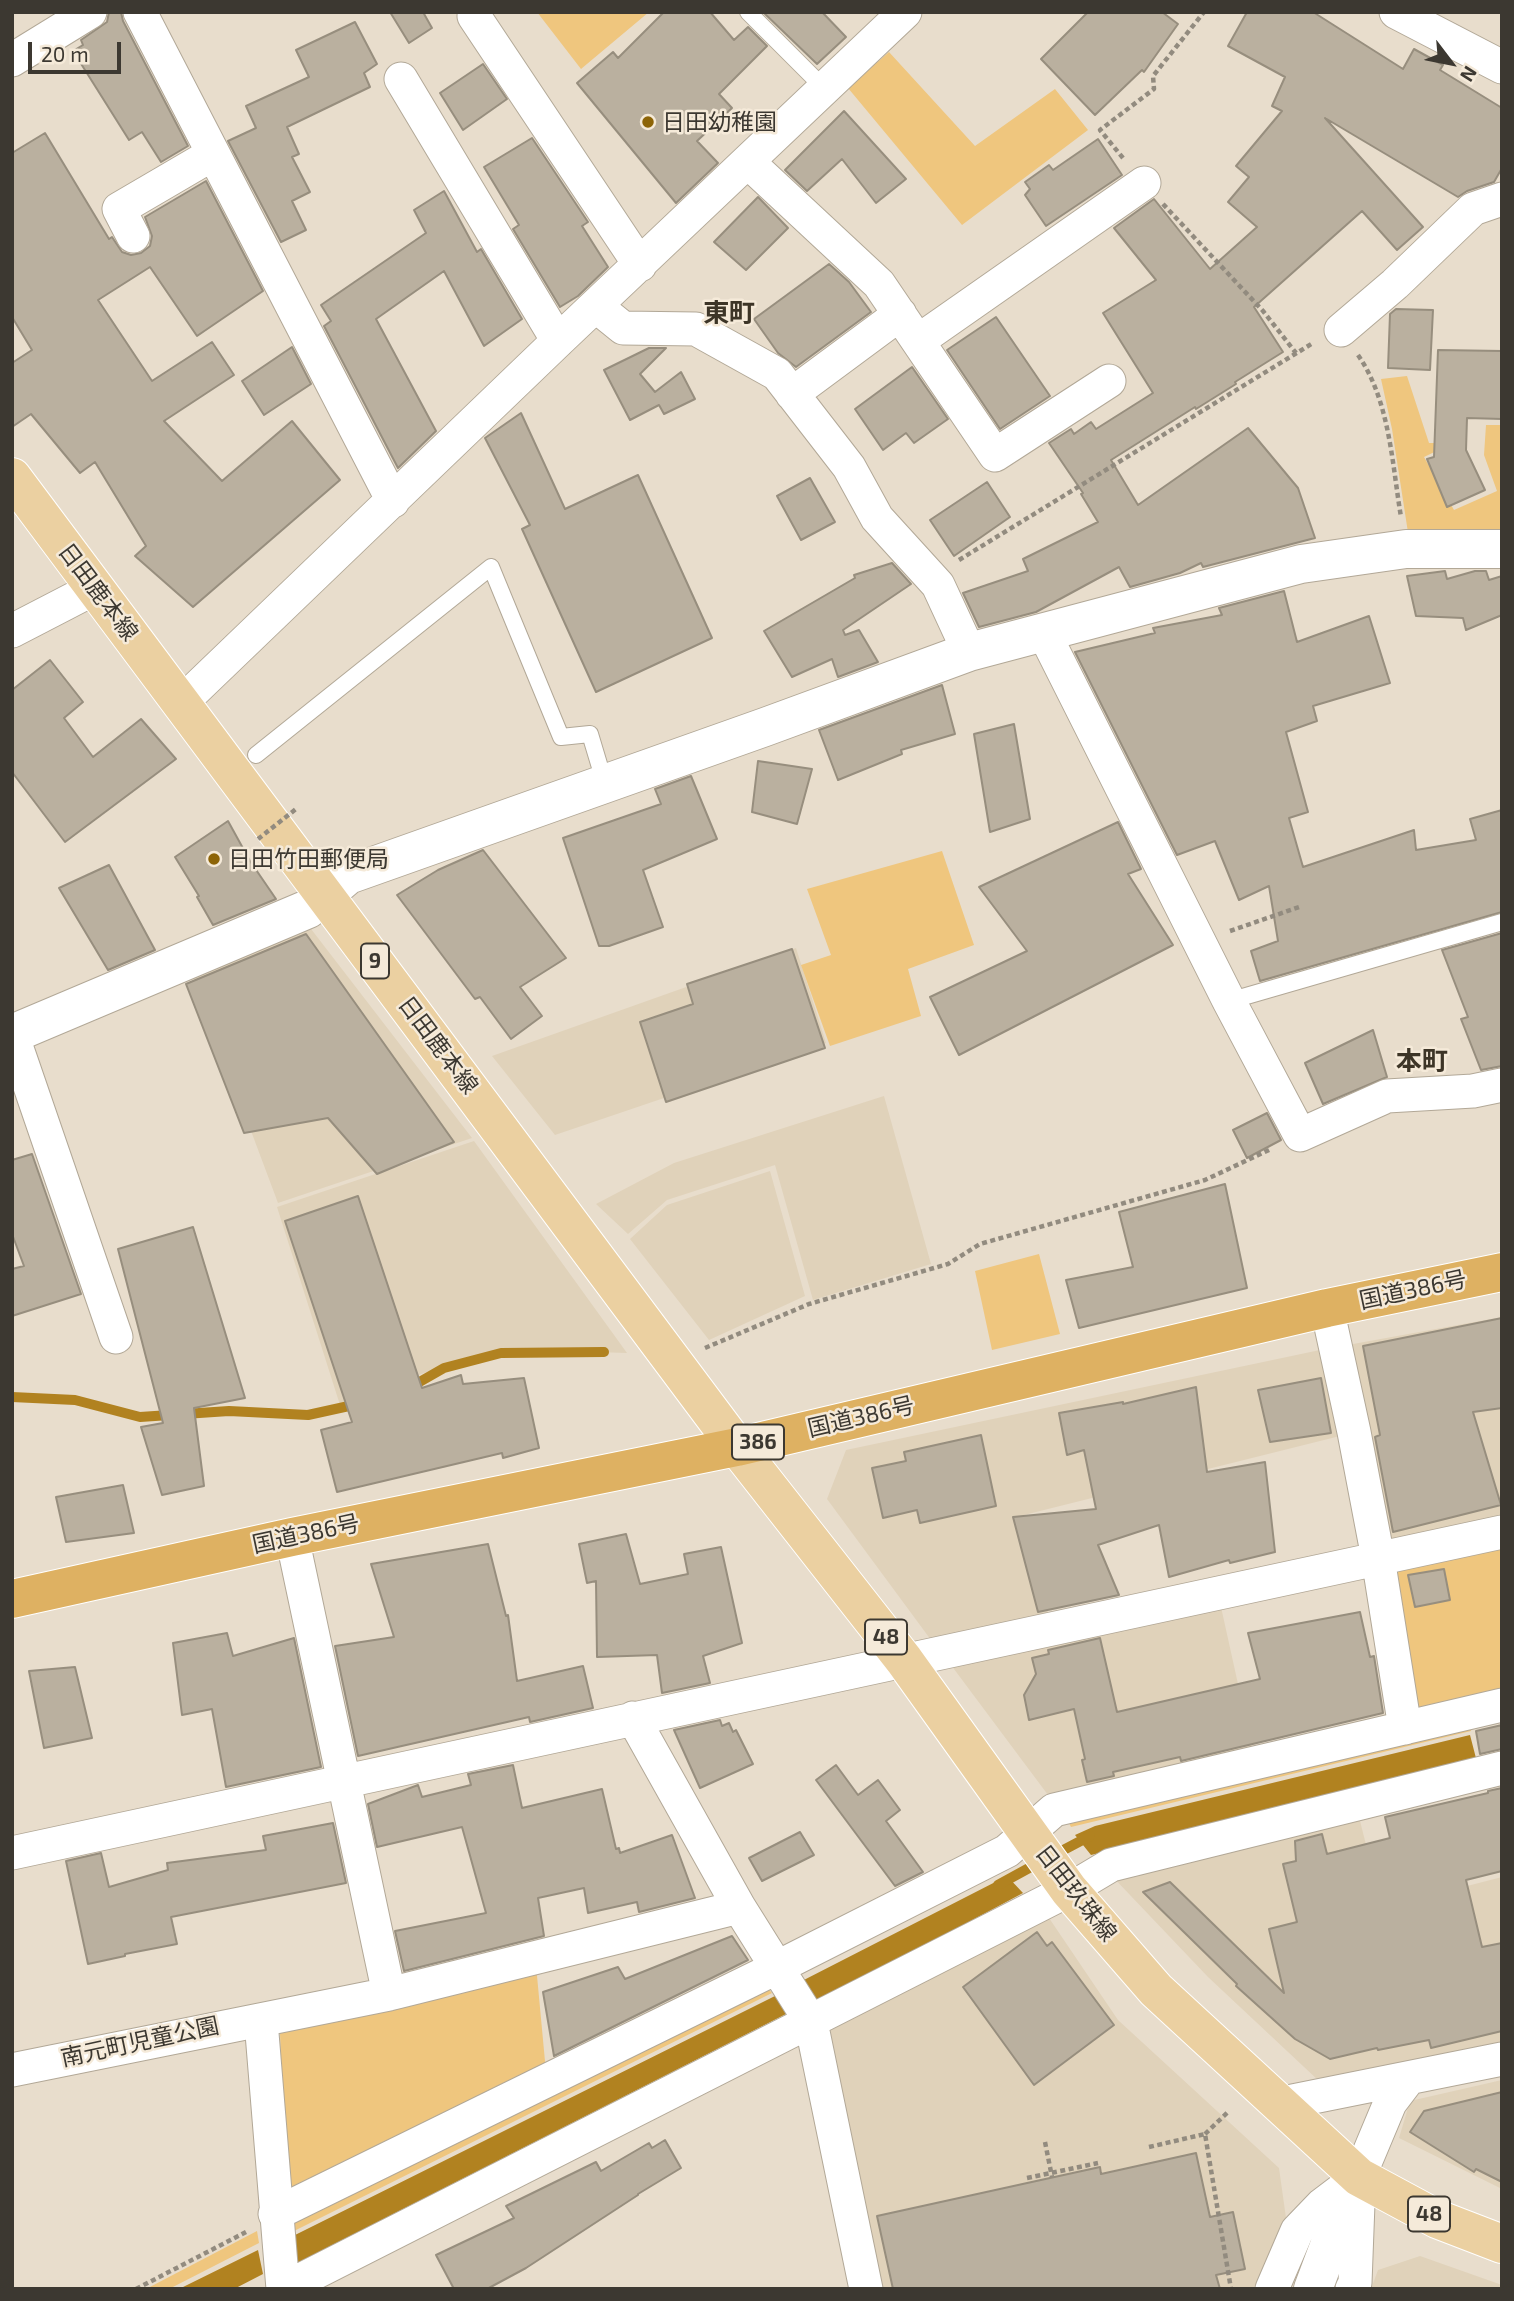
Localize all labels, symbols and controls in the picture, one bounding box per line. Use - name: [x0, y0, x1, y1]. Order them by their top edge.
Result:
- scale bar: [32, 28, 124, 72]
- north arrow: [1416, 28, 1486, 98]
- text: 20 m: [41, 41, 89, 66]
- text: N: [1456, 62, 1483, 86]
- place label: 日田幼稚園: [662, 108, 777, 136]
- marker: 日田幼稚園: [640, 114, 656, 130]
- district label: 東町: [703, 297, 755, 329]
- street label: 日田鹿本線: [52, 538, 144, 646]
- place label: 日田竹田郵便局: [228, 845, 389, 873]
- marker: 日田竹田郵便局: [206, 851, 222, 867]
- road number: 9: [361, 944, 389, 978]
- street label: 日田鹿本線: [392, 991, 484, 1099]
- district label: 本町: [1396, 1045, 1448, 1077]
- street label: 国道386号: [1357, 1265, 1469, 1315]
- street label: 国道386号: [805, 1391, 917, 1443]
- road number: 386: [732, 1424, 784, 1460]
- street label: 国道386号: [250, 1509, 362, 1559]
- road number: 48: [865, 1620, 907, 1654]
- street label: 日田玖珠線: [1030, 1839, 1122, 1947]
- street label: 南元町児童公園: [58, 2012, 222, 2072]
- road number: 48: [1408, 2196, 1450, 2232]

